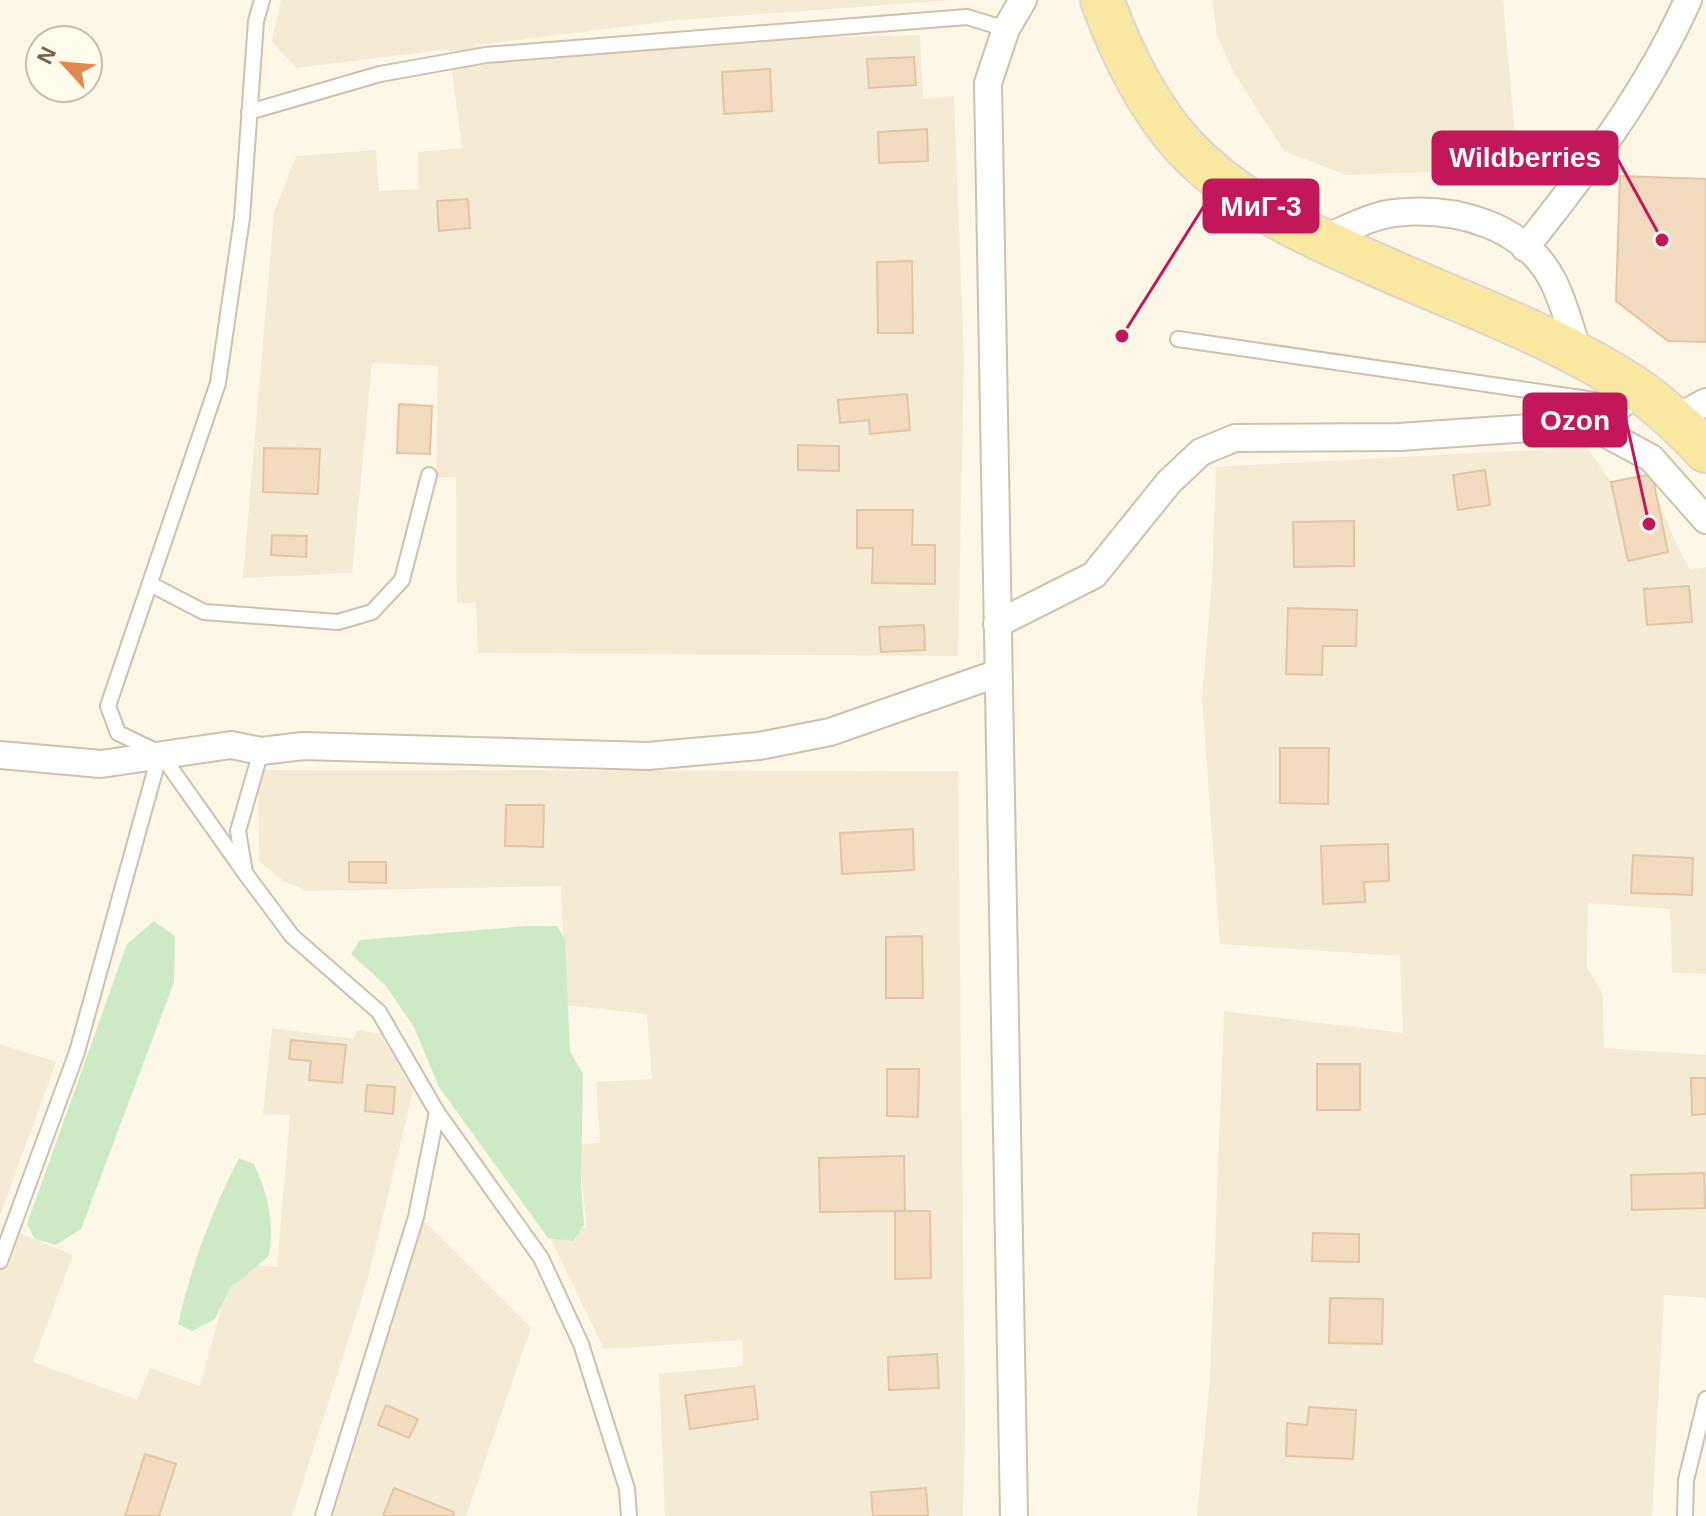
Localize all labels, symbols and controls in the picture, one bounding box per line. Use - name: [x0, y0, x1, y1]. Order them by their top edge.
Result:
- north arrow: [24, 24, 104, 104]
- text: N: [32, 43, 61, 68]
- callout: Wildberries: [1433, 132, 1617, 184]
- text: Wildberries: [1449, 142, 1601, 173]
- callout: МиГ-3: [1204, 180, 1318, 232]
- text: МиГ-3: [1220, 191, 1302, 222]
- callout: Ozon: [1524, 394, 1626, 446]
- text: Ozon: [1540, 405, 1610, 436]

